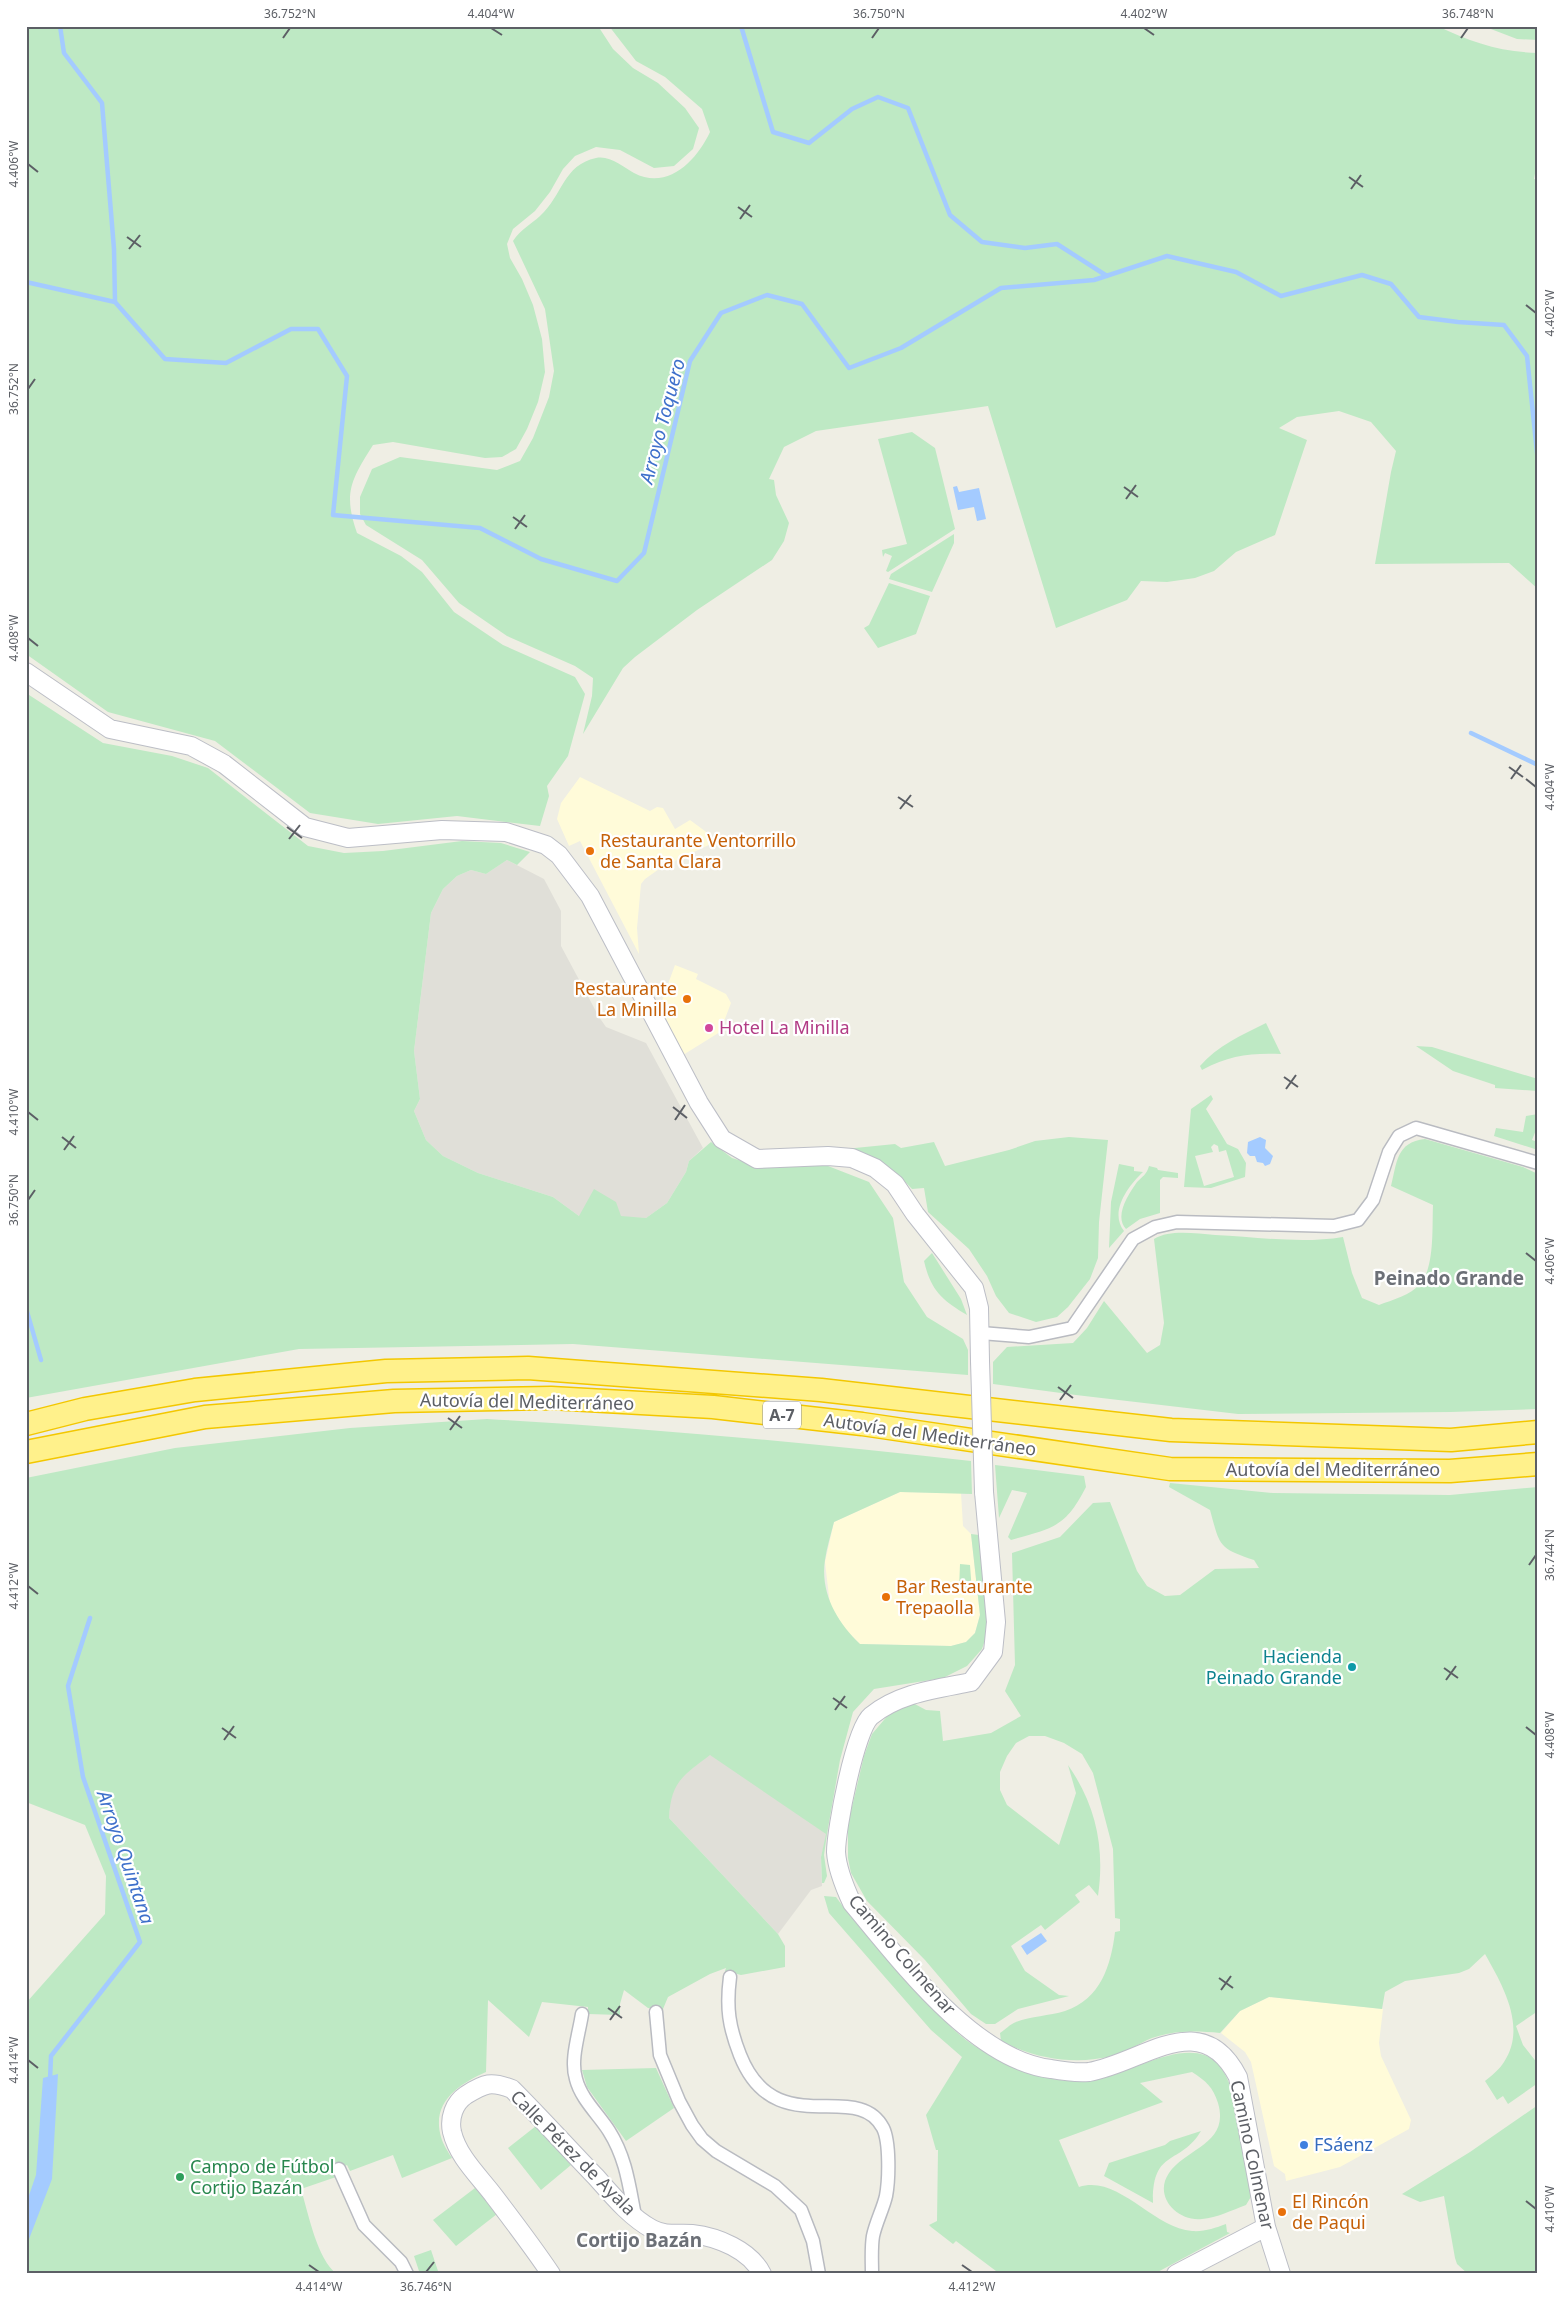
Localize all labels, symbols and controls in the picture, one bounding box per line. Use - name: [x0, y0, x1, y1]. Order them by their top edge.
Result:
- text: 36.752°N: [264, 5, 316, 22]
- text: 4.404°W: [468, 5, 514, 22]
- text: 36.750°N: [853, 5, 905, 22]
- text: 4.402°W: [1121, 5, 1167, 22]
- text: 36.748°N: [1442, 5, 1494, 22]
- text: 4.406°W: [5, 141, 22, 187]
- text: 4.402°W: [1541, 290, 1558, 336]
- water label: Arroyo Toquero: [632, 356, 691, 488]
- text: 36.752°N: [5, 363, 22, 415]
- text: 4.408°W: [5, 615, 22, 661]
- text: 4.404°W: [1541, 764, 1558, 810]
- place label: Restaurante Ventorrillo de Santa Clara: [600, 828, 796, 873]
- marker: Restaurante Ventorrillo de Santa Clara: [584, 845, 596, 857]
- place label: Restaurante La Minilla: [574, 976, 677, 1021]
- marker: Restaurante La Minilla: [681, 993, 693, 1005]
- place label: Hotel La Minilla: [719, 1015, 850, 1039]
- marker: Hotel La Minilla: [703, 1022, 715, 1034]
- text: 4.410°W: [5, 1089, 22, 1135]
- text: 36.750°N: [5, 1174, 22, 1226]
- text: 4.406°W: [1541, 1238, 1558, 1284]
- district label: Peinado Grande: [1374, 1265, 1524, 1291]
- street label: Autovía del Mediterráneo: [420, 1387, 634, 1415]
- road number: A-7: [763, 1402, 801, 1428]
- street label: Autovía del Mediterráneo: [822, 1407, 1038, 1461]
- street label: Autovía del Mediterráneo: [1226, 1457, 1440, 1481]
- text: 36.744°N: [1541, 1529, 1558, 1581]
- text: 4.412°W: [5, 1563, 22, 1609]
- place label: Bar Restaurante Trepaolla: [896, 1574, 1033, 1619]
- marker: Bar Restaurante Trepaolla: [880, 1591, 892, 1603]
- place label: Hacienda Peinado Grande: [1206, 1644, 1342, 1689]
- marker: Hacienda Peinado Grande: [1346, 1661, 1358, 1673]
- text: 4.408°W: [1541, 1712, 1558, 1758]
- water label: Arroyo Quintana: [90, 1785, 161, 1927]
- street label: Camino Colmenar: [844, 1889, 962, 2020]
- text: 4.414°W: [5, 2037, 22, 2083]
- street label: Camino Colmenar: [1225, 2078, 1281, 2232]
- street label: Calle Pérez de Ayala: [506, 2084, 642, 2220]
- place label: FSáenz: [1314, 2132, 1373, 2156]
- marker: FSáenz: [1298, 2139, 1310, 2151]
- place label: Campo de Fútbol Cortijo Bazán: [190, 2154, 334, 2199]
- marker: Campo de Fútbol Cortijo Bazán: [174, 2171, 186, 2183]
- text: 4.410°W: [1541, 2186, 1558, 2232]
- place label: El Rincón de Paqui: [1292, 2189, 1369, 2234]
- marker: El Rincón de Paqui: [1276, 2206, 1288, 2218]
- district label: Cortijo Bazán: [576, 2227, 702, 2253]
- text: 4.414°W: [296, 2278, 342, 2295]
- text: 36.746°N: [400, 2278, 452, 2295]
- text: 4.412°W: [949, 2278, 995, 2295]

